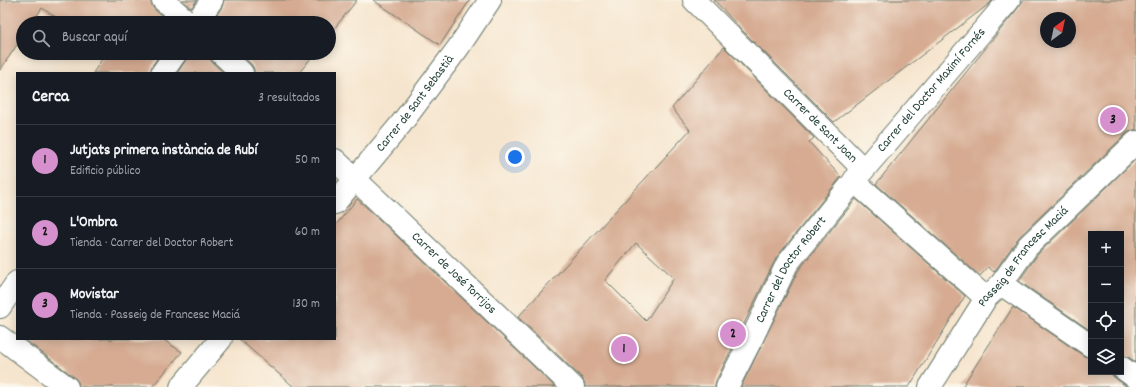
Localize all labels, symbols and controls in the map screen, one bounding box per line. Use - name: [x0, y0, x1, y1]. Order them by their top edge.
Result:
- north arrow: [1040, 12, 1076, 48]
- search box: [16, 16, 336, 60]
- street label: Carrer del Doctor Maximí Fornés: [873, 24, 991, 157]
- icon: search: [30, 27, 52, 49]
- text: Buscar aquí: [62, 27, 127, 49]
- street label: Carrer de Sant Sebastià: [372, 50, 460, 156]
- street label: Carrer de Sant Joan: [778, 84, 862, 168]
- text: Cerca: [32, 86, 69, 110]
- text: 3 resultados: [258, 89, 320, 108]
- pin: 3: [1100, 105, 1126, 135]
- text: Jutjats primera instància de Rubí: [70, 140, 257, 162]
- your location: [505, 147, 525, 167]
- text: 1: [44, 151, 46, 170]
- text: 50 m: [295, 151, 320, 170]
- text: Edificio público: [70, 162, 140, 181]
- street label: Passeig de Francesc Maciá: [973, 202, 1074, 311]
- text: L'Ombra: [70, 212, 117, 234]
- street label: Carrer del Doctor Robert: [751, 212, 831, 326]
- text: 2: [42, 223, 48, 242]
- text: 60 m: [295, 223, 320, 242]
- street label: Carrer de José Torrijos: [407, 228, 501, 319]
- map controls: [1088, 231, 1124, 375]
- button: +: [1088, 231, 1124, 267]
- text: Tienda · Carrer del Doctor Robert: [70, 234, 233, 253]
- button: −: [1088, 267, 1124, 303]
- text: Movistar: [70, 284, 119, 306]
- text: 3: [42, 295, 48, 314]
- text: 130 m: [292, 295, 320, 314]
- button: locate: [1088, 303, 1124, 339]
- text: Tienda · Passeig de Francesc Maciá: [70, 306, 240, 325]
- pin: 2: [720, 319, 746, 349]
- pin: 1: [611, 334, 637, 364]
- button: layers: [1088, 339, 1124, 375]

